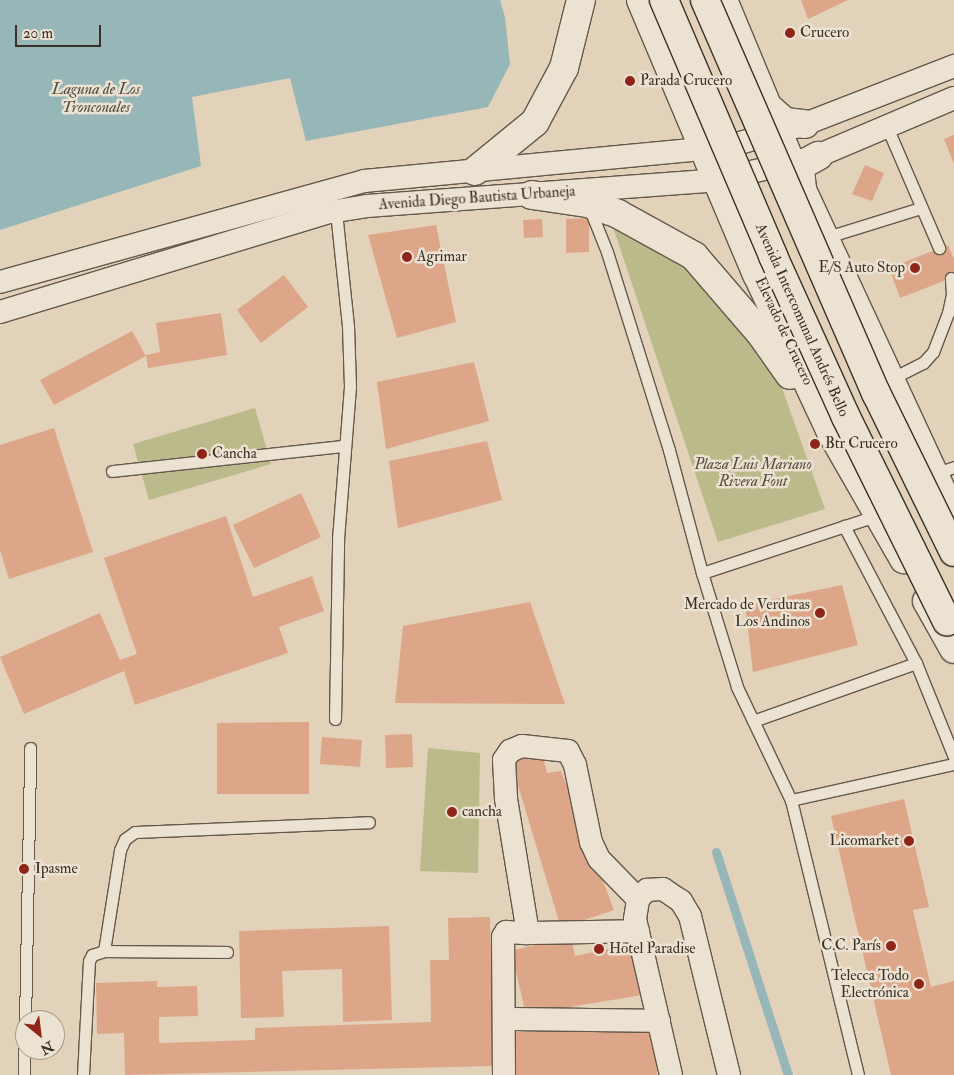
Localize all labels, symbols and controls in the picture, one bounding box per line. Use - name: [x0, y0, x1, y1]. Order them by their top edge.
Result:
- scale bar: [18, 15, 104, 47]
- text: 20 m: [23, 24, 53, 43]
- place label: Crucero: [800, 24, 849, 42]
- marker: Crucero: [784, 27, 796, 39]
- place label: Parada Crucero: [640, 72, 732, 90]
- marker: Parada Crucero: [624, 75, 636, 87]
- water label: Laguna de Los Tronconales: [52, 79, 140, 117]
- street label: Avenida Diego Bautista Urbaneja: [378, 182, 576, 214]
- street label: Avenida Intercomunal Andrés Bello: [751, 221, 853, 419]
- place label: Agrimar: [417, 248, 467, 266]
- marker: Agrimar: [401, 251, 413, 263]
- place label: E/S Auto Stop: [818, 259, 905, 277]
- marker: E/S Auto Stop: [909, 262, 921, 274]
- street label: Elevado de Crucero: [751, 274, 817, 388]
- place label: Btr Crucero: [825, 435, 898, 453]
- marker: Btr Crucero: [809, 438, 821, 450]
- place label: Cancha: [212, 445, 257, 463]
- marker: Cancha: [196, 448, 208, 460]
- park label: Plaza Luis Mariano Rivera Font: [694, 455, 812, 490]
- place label: Mercado de Verduras Los Andinos: [684, 595, 810, 630]
- marker: Mercado de Verduras Los Andinos: [814, 607, 826, 619]
- place label: cancha: [462, 803, 502, 821]
- marker: cancha: [446, 806, 458, 818]
- place label: Licomarket: [830, 832, 899, 850]
- marker: Licomarket: [903, 835, 915, 847]
- place label: Ipasme: [35, 860, 78, 878]
- marker: Ipasme: [17, 862, 31, 876]
- place label: C.C. París: [821, 937, 881, 955]
- place label: Hotel Paradise: [609, 940, 696, 958]
- marker: C.C. París: [885, 940, 897, 952]
- marker: Hotel Paradise: [593, 943, 605, 955]
- place label: Telecca Todo Electrónica: [831, 966, 909, 1001]
- marker: Telecca Todo Electrónica: [913, 978, 925, 990]
- north arrow: [15, 1010, 65, 1060]
- text: N: [37, 1037, 57, 1058]

